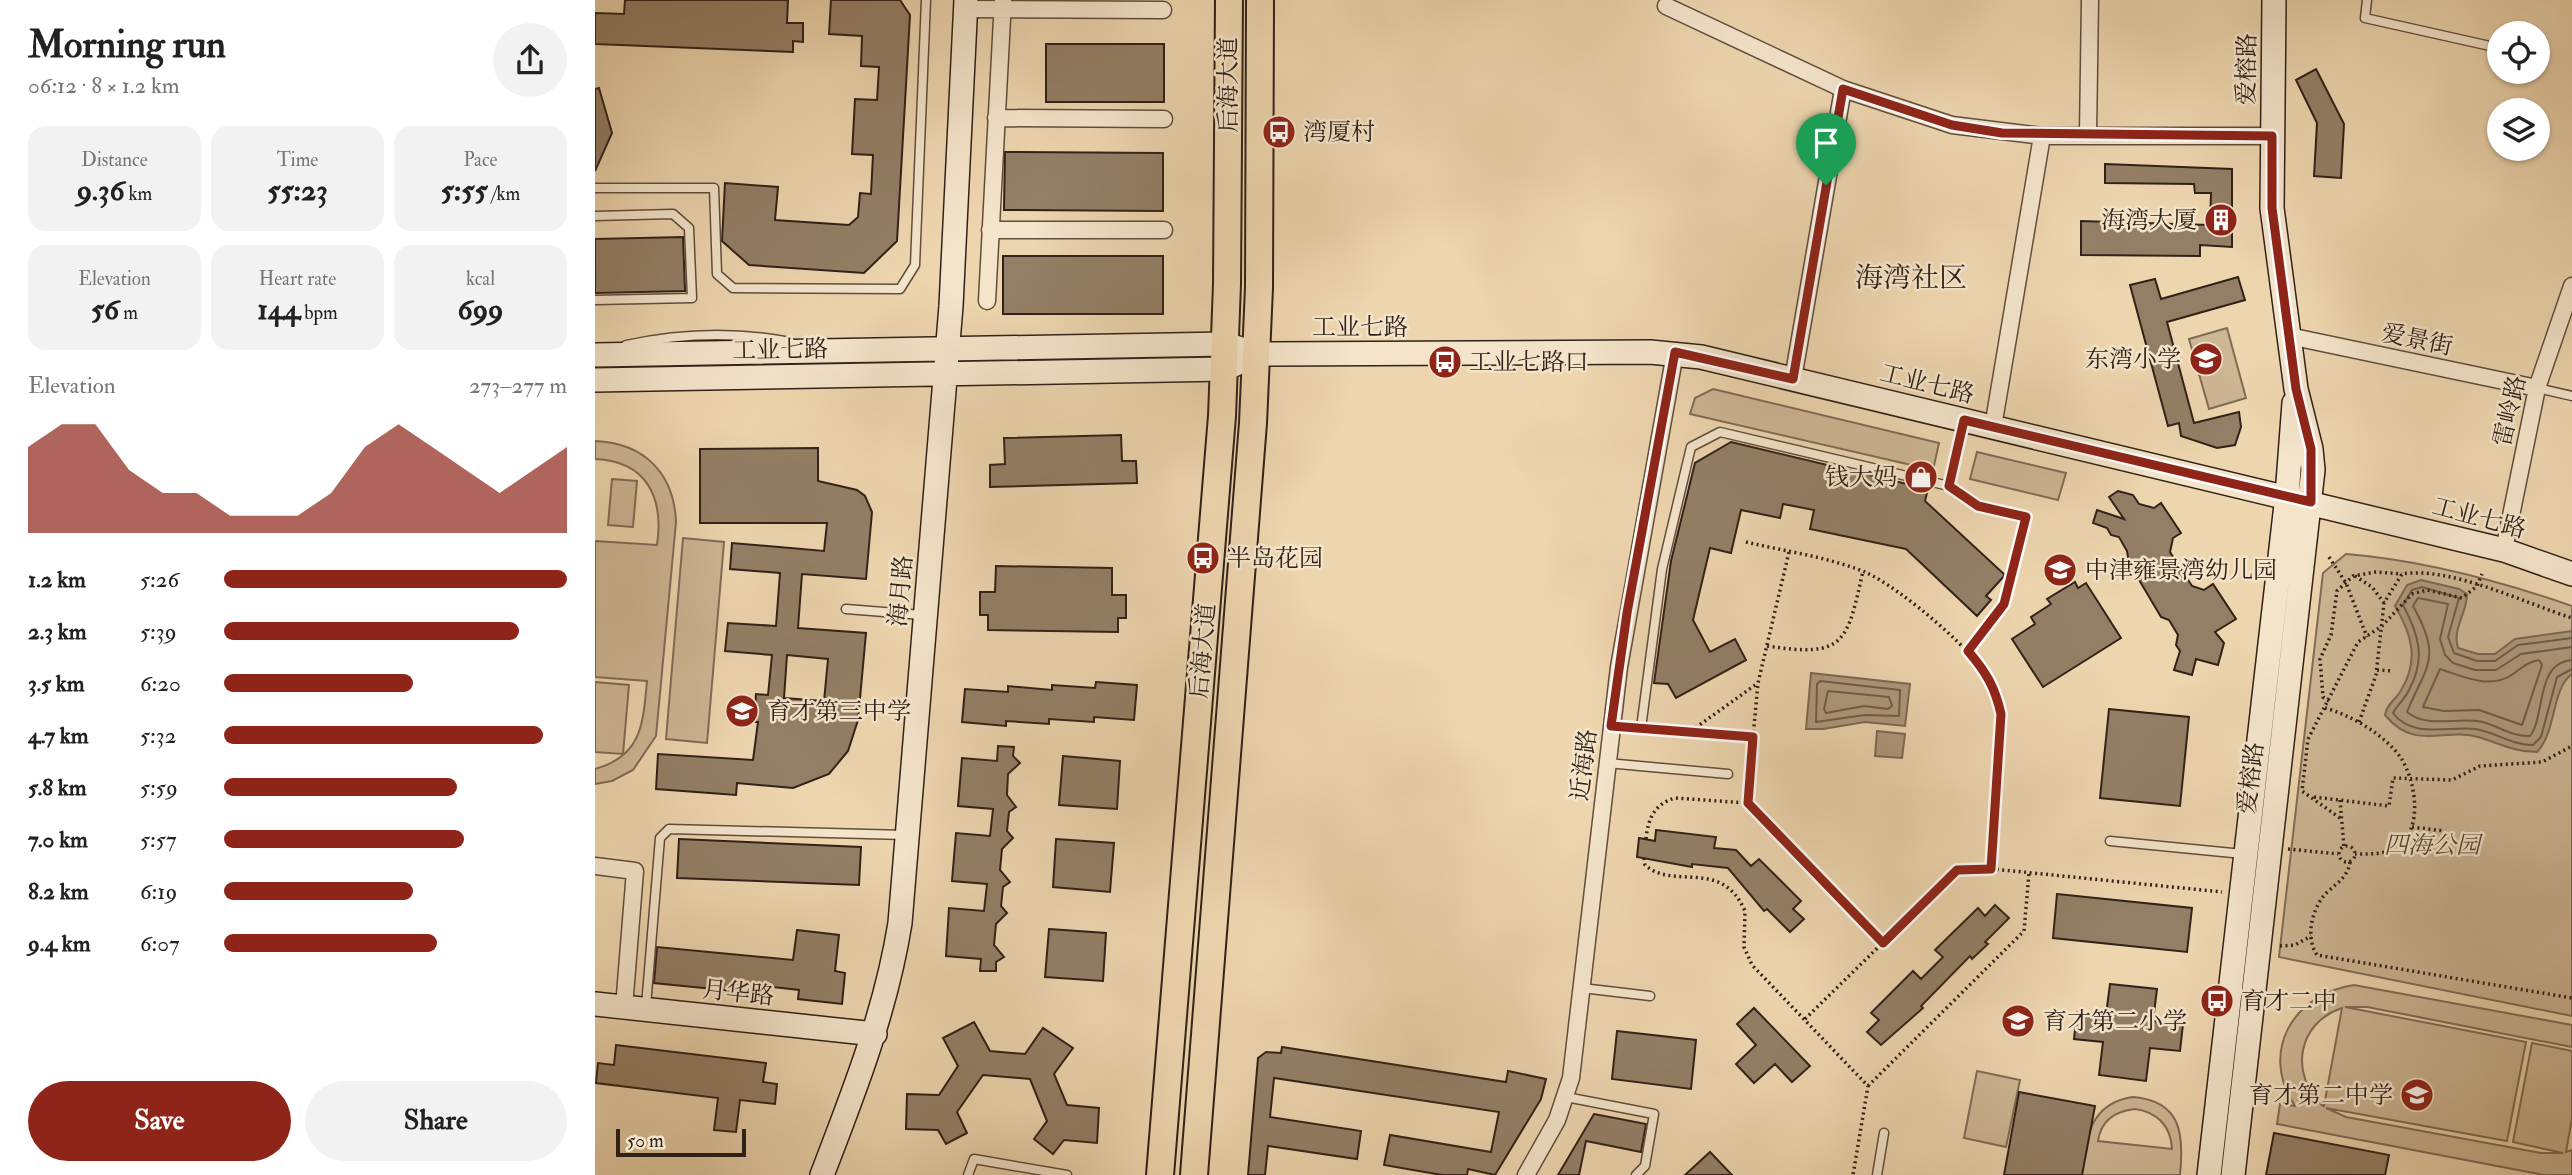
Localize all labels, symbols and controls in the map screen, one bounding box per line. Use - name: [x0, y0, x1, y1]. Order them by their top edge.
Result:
- text: Morning run: [28, 21, 226, 69]
- map controls: [2487, 21, 2550, 161]
- button: locate: [2487, 21, 2550, 84]
- button: share: [493, 23, 567, 97]
- street label: 爱榕路: [2231, 33, 2263, 105]
- street label: 后海大道: [1213, 37, 1244, 133]
- text: 06:12 · 8 × 1.2 km: [28, 71, 180, 100]
- button: layers: [2487, 98, 2550, 161]
- bus stop icon: 湾厦村: [1260, 113, 1298, 151]
- pin: [1796, 113, 1856, 185]
- place label: 湾厦村: [1303, 117, 1375, 148]
- icon: arrive: [1807, 124, 1845, 162]
- text: Distance: [81, 148, 148, 172]
- text: Time: [277, 148, 318, 172]
- text: Pace: [463, 148, 498, 172]
- text: 9.36: [77, 172, 125, 209]
- text: 55:23: [267, 172, 328, 209]
- text: 5:55: [441, 172, 488, 209]
- text: km: [125, 182, 152, 206]
- text: /km: [488, 182, 520, 206]
- building icon: 海湾大厦: [2202, 201, 2240, 239]
- place label: 海湾大厦: [2101, 205, 2197, 236]
- district label: 海湾社区: [1855, 261, 1967, 296]
- text: Elevation: [78, 267, 151, 291]
- text: Heart rate: [259, 267, 336, 291]
- text: kcal: [466, 267, 495, 291]
- text: 56: [91, 291, 119, 328]
- text: 144: [257, 291, 300, 328]
- text: 699: [458, 291, 503, 328]
- text: m: [119, 301, 138, 325]
- text: bpm: [300, 301, 338, 325]
- street label: 工业七路: [1312, 312, 1408, 343]
- street label: 爱景街: [2379, 317, 2455, 363]
- street label: 工业七路: [732, 334, 828, 366]
- school or university icon: 东湾小学: [2187, 340, 2225, 378]
- bus stop icon: 工业七路口: [1426, 343, 1464, 381]
- place label: 东湾小学: [2085, 344, 2181, 375]
- place label: 工业七路口: [1469, 347, 1589, 378]
- street label: 工业七路: [1877, 357, 1977, 411]
- text: Elevation: [28, 371, 116, 400]
- text: 273–277 m: [469, 371, 567, 400]
- street label: 雷岭路: [2487, 372, 2533, 450]
- shop icon: 钱大妈: [1902, 458, 1940, 496]
- place label: 钱大妈: [1825, 462, 1897, 493]
- street label: 工业七路: [2429, 491, 2529, 545]
- bus stop icon: 半岛花园: [1184, 539, 1222, 577]
- place label: 半岛花园: [1227, 543, 1323, 574]
- school or university icon: 中津雍景湾幼儿园: [2041, 551, 2079, 589]
- street label: 海月路: [882, 554, 920, 628]
- place label: 中津雍景湾幼儿园: [2085, 555, 2277, 586]
- text: 1.2 km: [28, 565, 86, 594]
- text: 5:26: [140, 565, 179, 594]
- street label: 后海大道: [1183, 602, 1223, 700]
- text: 2.3 km: [28, 617, 87, 646]
- text: 5:39: [140, 617, 176, 646]
- text: 3.5 km: [28, 669, 85, 698]
- text: 6:20: [140, 669, 181, 698]
- school or university icon: 育才第三中学: [723, 692, 761, 730]
- place label: 育才第三中学: [767, 696, 911, 727]
- text: 4.7 km: [28, 721, 89, 750]
- text: 5:32: [140, 721, 176, 750]
- street label: 近海路: [1564, 727, 1604, 803]
- street label: 爱榕路: [2231, 740, 2271, 816]
- text: 5.8 km: [28, 773, 87, 802]
- text: 5:59: [140, 773, 178, 802]
- text: 7.0 km: [28, 825, 88, 854]
- text: 5:57: [140, 825, 176, 854]
- park label: 四海公园: [2384, 830, 2484, 861]
- text: 8.2 km: [28, 877, 89, 906]
- text: 6:19: [140, 877, 177, 906]
- text: 9.4 km: [28, 929, 91, 958]
- text: 6:07: [140, 929, 180, 958]
- street label: 月华路: [701, 974, 775, 1012]
- bus stop icon: 育才二中: [2198, 982, 2236, 1020]
- place label: 育才二中: [2241, 986, 2337, 1017]
- school or university icon: 育才第二小学: [1999, 1002, 2037, 1040]
- place label: 育才第二小学: [2043, 1006, 2187, 1037]
- school or university icon: 育才第二中学: [2398, 1076, 2436, 1114]
- place label: 育才第二中学: [2249, 1080, 2393, 1111]
- button: Save: [28, 1081, 291, 1161]
- button: Share: [305, 1081, 567, 1161]
- scale bar: [616, 1126, 745, 1158]
- text: 50 m: [627, 1129, 664, 1153]

